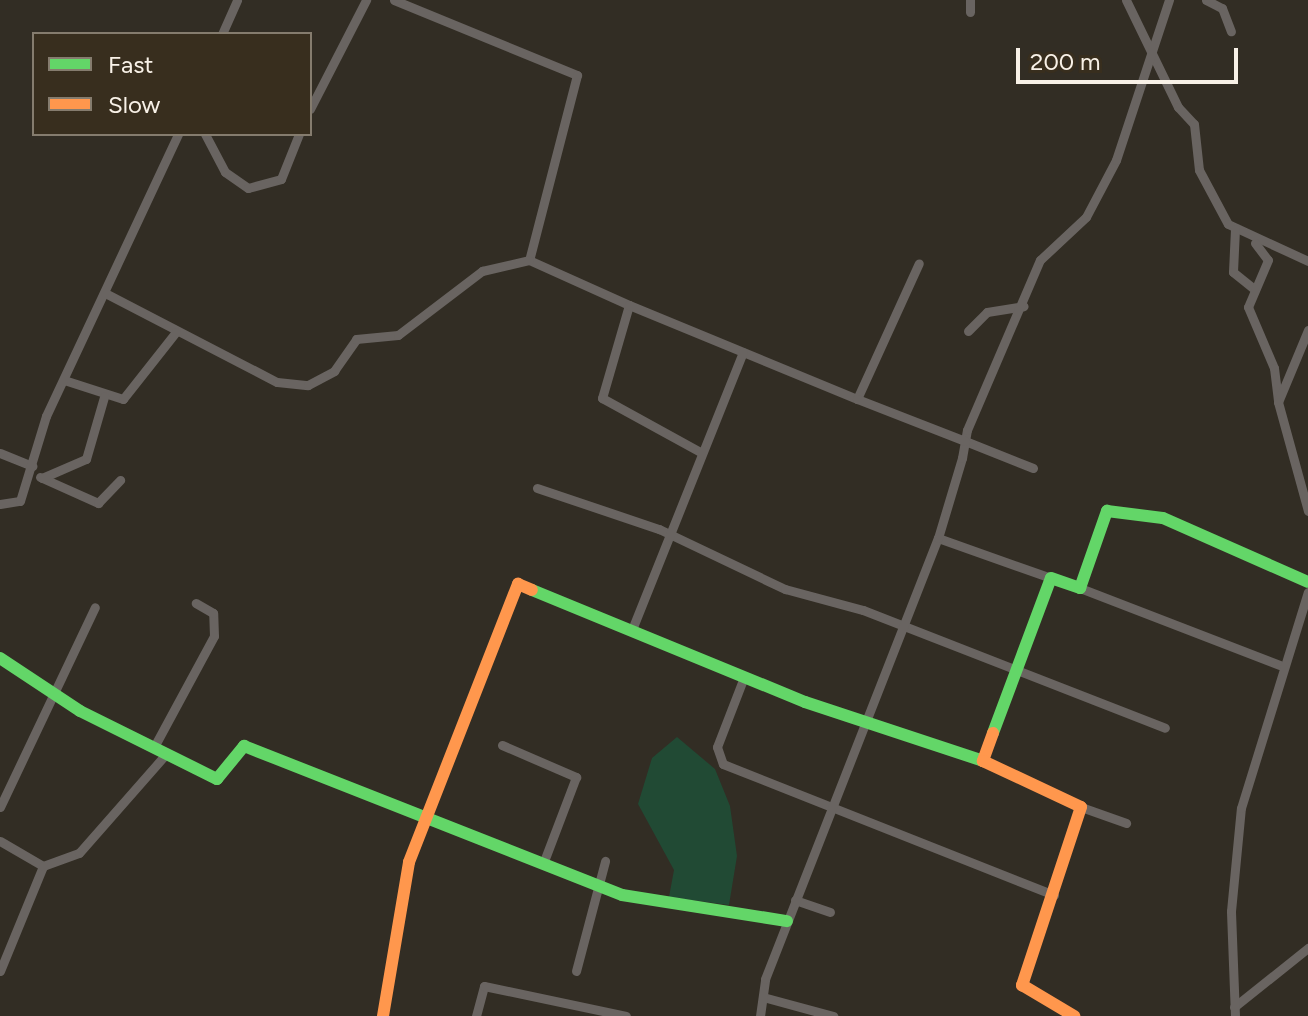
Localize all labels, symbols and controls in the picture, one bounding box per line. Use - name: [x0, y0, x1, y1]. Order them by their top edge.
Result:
- legend: [32, 32, 312, 136]
- scale bar: [1020, 32, 1242, 82]
- text: 200 m: [1030, 47, 1101, 76]
- text: Fast: [108, 50, 153, 79]
- text: Slow: [108, 90, 160, 119]

